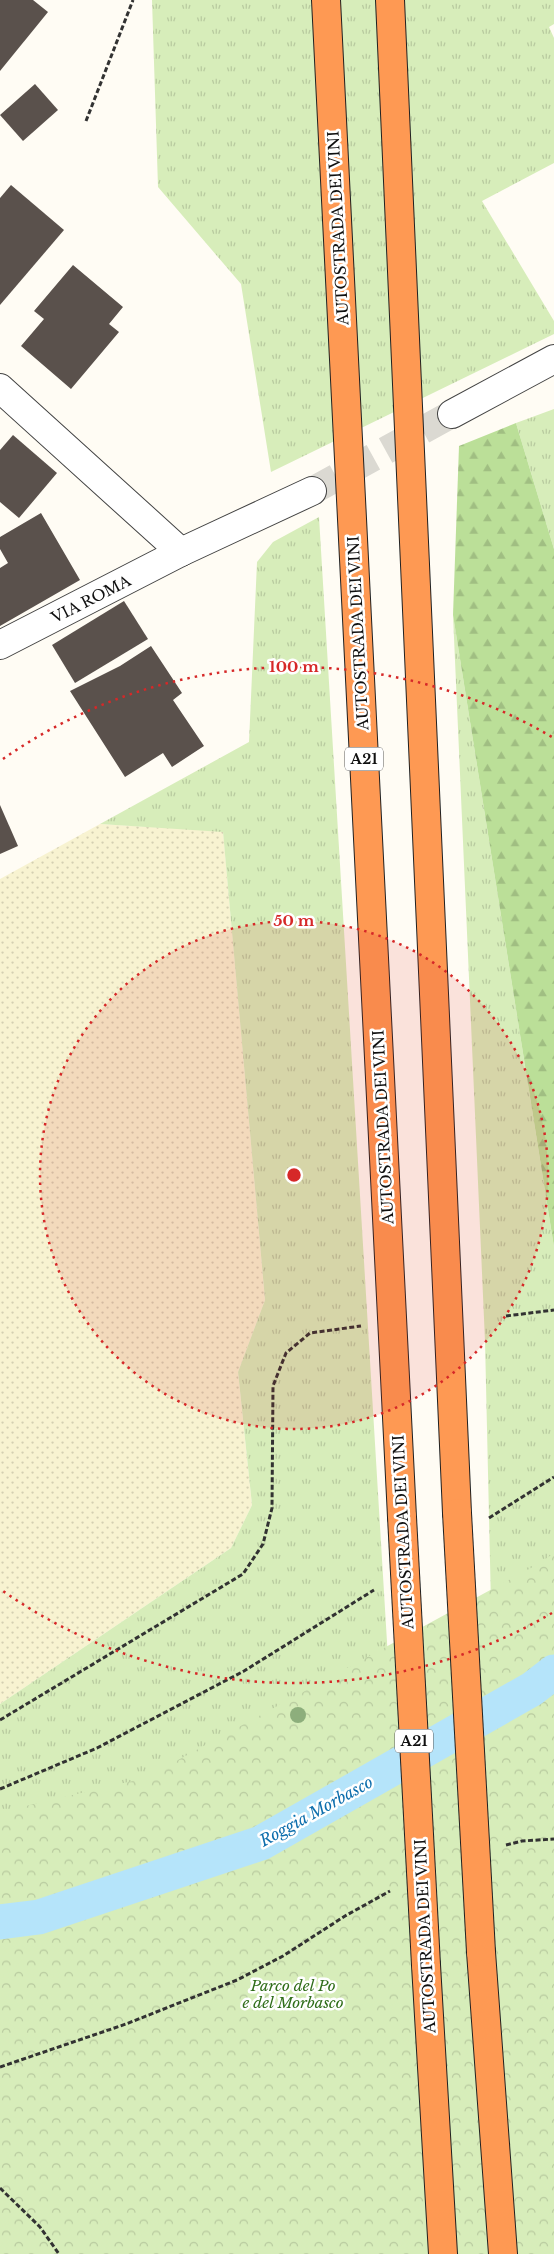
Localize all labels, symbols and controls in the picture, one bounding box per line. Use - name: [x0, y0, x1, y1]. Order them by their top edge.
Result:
- street label: AUTOSTRADA DEI VINI: [323, 130, 353, 327]
- street label: AUTOSTRADA DEI VINI: [343, 535, 373, 732]
- street label: VIA ROMA: [47, 571, 134, 628]
- text: 100 m: [269, 657, 319, 676]
- road number: A21: [345, 748, 383, 771]
- text: 50 m: [274, 911, 315, 930]
- street label: AUTOSTRADA DEI VINI: [368, 1029, 398, 1226]
- centre of rings: [285, 1166, 303, 1184]
- street label: AUTOSTRADA DEI VINI: [388, 1434, 418, 1631]
- road number: A21: [395, 1730, 433, 1752]
- water label: Roggia Morbasco: [255, 1772, 376, 1851]
- street label: AUTOSTRADA DEI VINI: [410, 1838, 440, 2035]
- park label: Parco del Po e del Morbasco: [242, 1976, 344, 2012]

